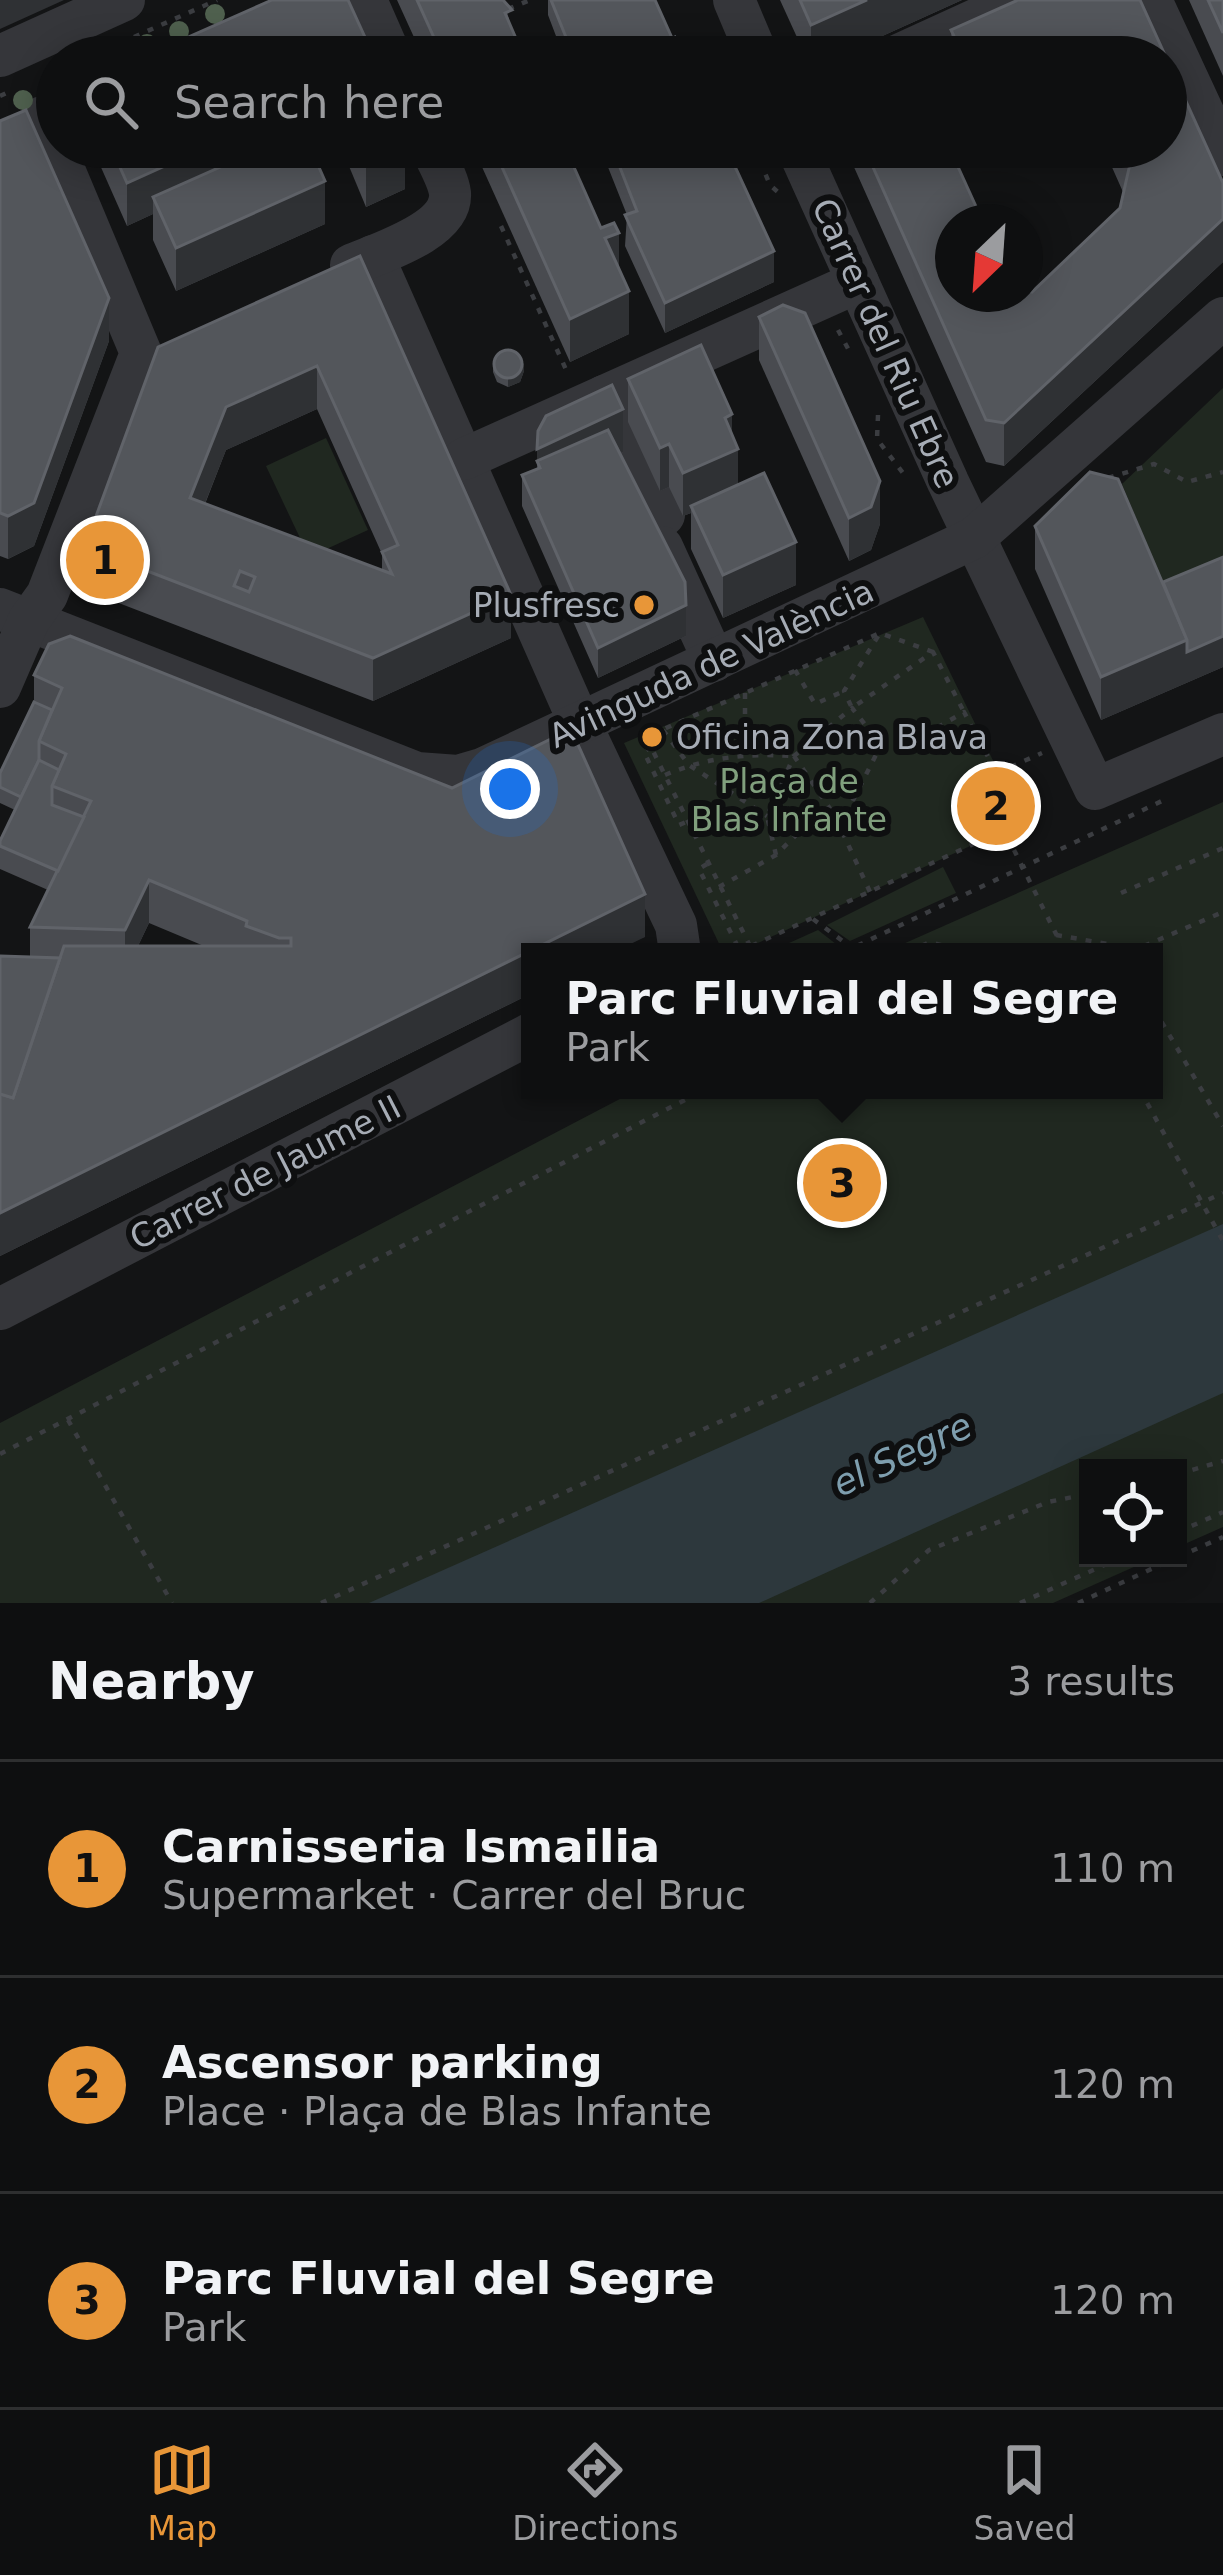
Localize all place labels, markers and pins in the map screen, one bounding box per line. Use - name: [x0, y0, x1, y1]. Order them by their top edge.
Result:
- pin: 1: [66, 515, 144, 605]
- place label: Plusfresc: [473, 586, 620, 625]
- marker: Plusfresc: [631, 592, 657, 618]
- place label: Oficina Zona Blava: [676, 718, 988, 757]
- marker: Oficina Zona Blava: [639, 724, 665, 750]
- pin: 2: [957, 761, 1035, 851]
- pin: 3: [803, 1138, 881, 1228]

